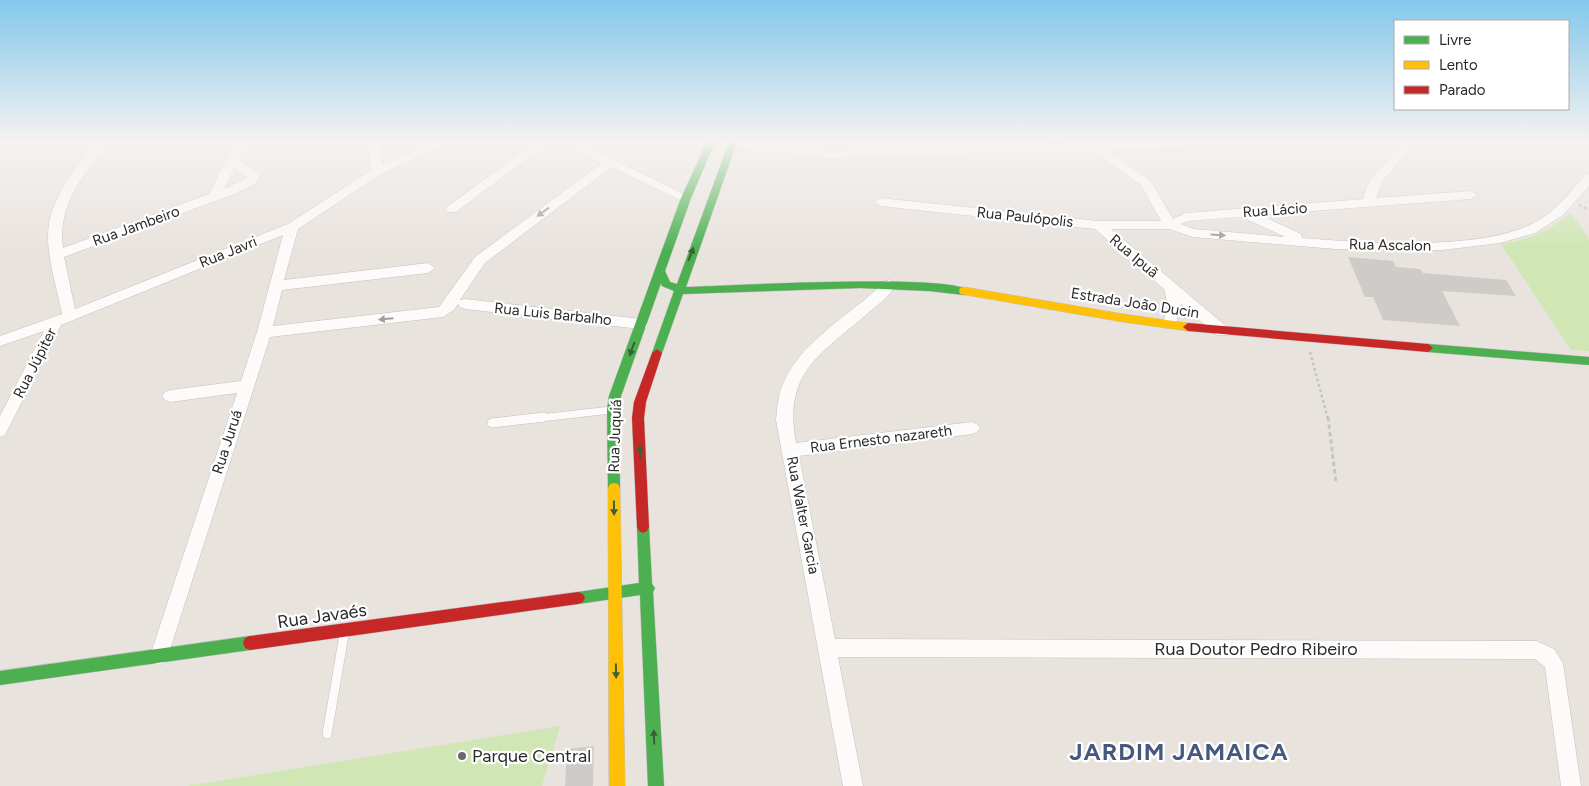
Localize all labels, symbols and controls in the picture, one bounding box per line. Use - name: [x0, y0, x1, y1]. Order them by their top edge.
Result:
- legend: [1394, 20, 1569, 110]
- text: Livre: [1439, 31, 1471, 49]
- text: Lento: [1439, 56, 1478, 74]
- text: Parado: [1439, 81, 1486, 99]
- street label: Rua Lácio: [1242, 199, 1308, 221]
- street label: Rua Jambeiro: [90, 202, 182, 250]
- street label: Rua Paulópolis: [976, 203, 1074, 231]
- one-way arrow: [536, 207, 550, 217]
- street label: Rua Ipuã: [1106, 230, 1162, 282]
- one-way arrow: [1210, 231, 1226, 239]
- street label: Rua Javri: [196, 232, 260, 272]
- street label: Rua Ascalon: [1349, 235, 1431, 255]
- one-way arrow: [688, 247, 696, 261]
- street label: Estrada João Ducin: [1070, 284, 1200, 322]
- street label: Rua Luis Barbalho: [493, 299, 613, 329]
- one-way arrow: [377, 315, 393, 323]
- street label: Rua Júpiter: [10, 325, 60, 401]
- one-way arrow: [628, 342, 636, 357]
- street label: Rua Juquiá: [605, 399, 625, 473]
- street label: Rua Juruá: [208, 408, 246, 476]
- street label: Rua Ernesto nazareth: [809, 421, 953, 457]
- one-way arrow: [636, 444, 644, 460]
- street label: Rua Walter Garcia: [783, 454, 823, 576]
- one-way arrow: [610, 500, 618, 516]
- street label: Rua Javaés: [276, 599, 368, 633]
- street label: Rua Doutor Pedro Ribeiro: [1154, 638, 1358, 660]
- one-way arrow: [612, 663, 620, 679]
- one-way arrow: [649, 729, 657, 745]
- district label: JARDIM JAMAICA: [1069, 737, 1289, 766]
- place label: Parque Central: [472, 745, 591, 767]
- marker: Parque Central: [456, 750, 468, 762]

